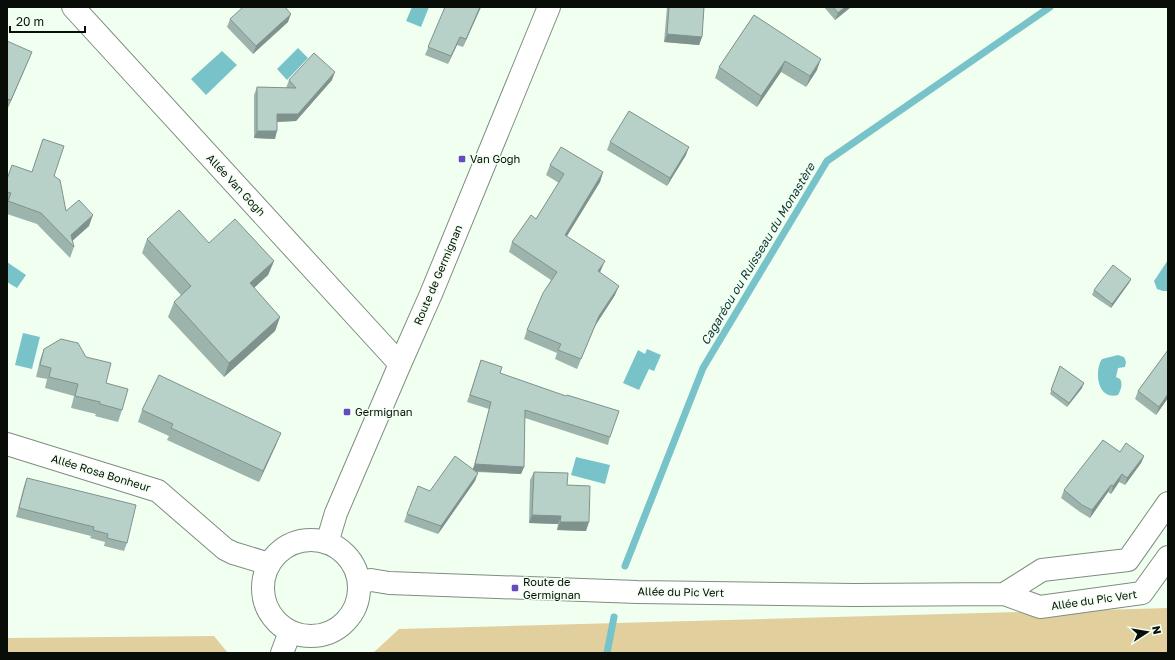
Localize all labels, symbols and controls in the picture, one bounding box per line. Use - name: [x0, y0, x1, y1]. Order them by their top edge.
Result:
- scale bar: [10, 8, 85, 34]
- text: 20 m: [16, 14, 44, 29]
- street label: Allée Van Gogh: [204, 151, 268, 218]
- place label: Van Gogh: [470, 152, 520, 165]
- marker: Van Gogh: [457, 154, 467, 164]
- water label: Cagaréou ou Ruisseau du Monastère: [697, 159, 819, 347]
- street label: Route de Germignan: [411, 223, 465, 327]
- place label: Germignan: [355, 405, 413, 418]
- marker: Germignan: [342, 407, 352, 417]
- street label: Allée Rosa Bonheur: [50, 451, 153, 494]
- place label: Route de Germignan: [523, 575, 581, 601]
- marker: Route de Germignan: [510, 583, 520, 593]
- street label: Allée du Pic Vert: [638, 584, 724, 599]
- street label: Allée du Pic Vert: [1050, 587, 1138, 612]
- north arrow: [1127, 612, 1167, 652]
- text: N: [1150, 624, 1164, 635]

